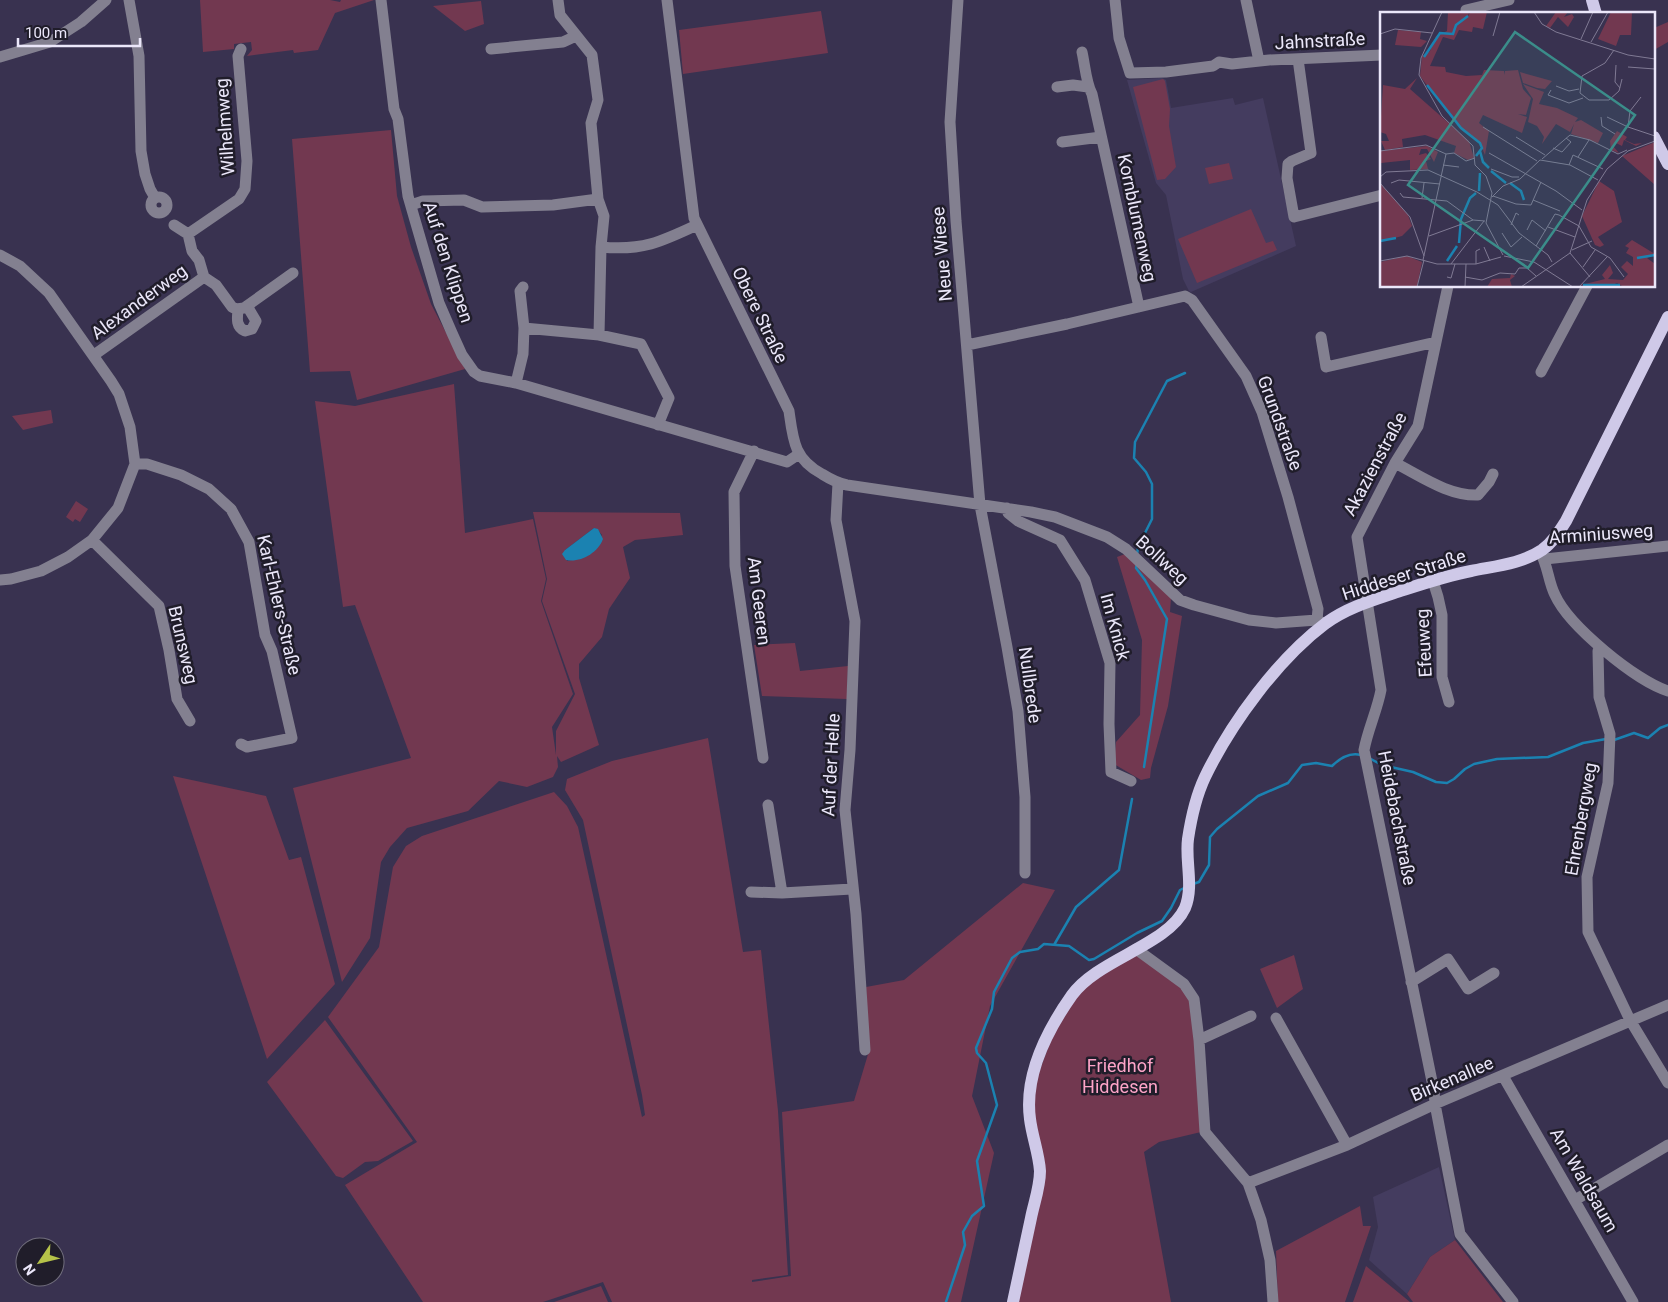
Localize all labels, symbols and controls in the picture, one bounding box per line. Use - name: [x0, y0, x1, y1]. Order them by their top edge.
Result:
- inset map: [1380, 12, 1656, 288]
- scale bar: [18, 15, 140, 47]
- text: 100 m: [25, 24, 67, 42]
- street label: Jahnstraße: [1274, 28, 1366, 53]
- street label: Wilhelmweg: [211, 78, 238, 176]
- street label: Kornblumenweg: [1114, 152, 1161, 284]
- street label: Auf den Klippen: [419, 199, 478, 325]
- street label: Neue Wiese: [927, 206, 956, 302]
- street label: Alexanderweg: [87, 260, 191, 343]
- street label: Obere Straße: [728, 263, 793, 366]
- street label: Grundstraße: [1254, 373, 1307, 473]
- street label: Akazienstraße: [1338, 408, 1411, 519]
- street label: Arminiusweg: [1548, 519, 1654, 548]
- street label: Bollweg: [1132, 531, 1193, 589]
- street label: Karl-Ehlers-Straße: [253, 533, 306, 677]
- street label: Hiddeser Straße: [1339, 545, 1468, 604]
- street label: Am Geeren: [744, 556, 775, 646]
- street label: Im Knick: [1096, 591, 1135, 664]
- street label: Brunsweg: [164, 604, 203, 686]
- street label: Efeuweg: [1411, 608, 1436, 678]
- street label: Nullbrede: [1015, 645, 1046, 724]
- street label: Auf der Helle: [817, 713, 844, 817]
- street label: Heidebachstraße: [1374, 749, 1421, 887]
- street label: Ehrenbergweg: [1560, 761, 1601, 877]
- street label: Birkenallee: [1407, 1052, 1496, 1105]
- park label: Friedhof Hiddesen: [1082, 1055, 1158, 1097]
- street label: Am Waldsaum: [1546, 1124, 1623, 1236]
- north arrow: [15, 1237, 65, 1287]
- text: N: [20, 1261, 39, 1278]

